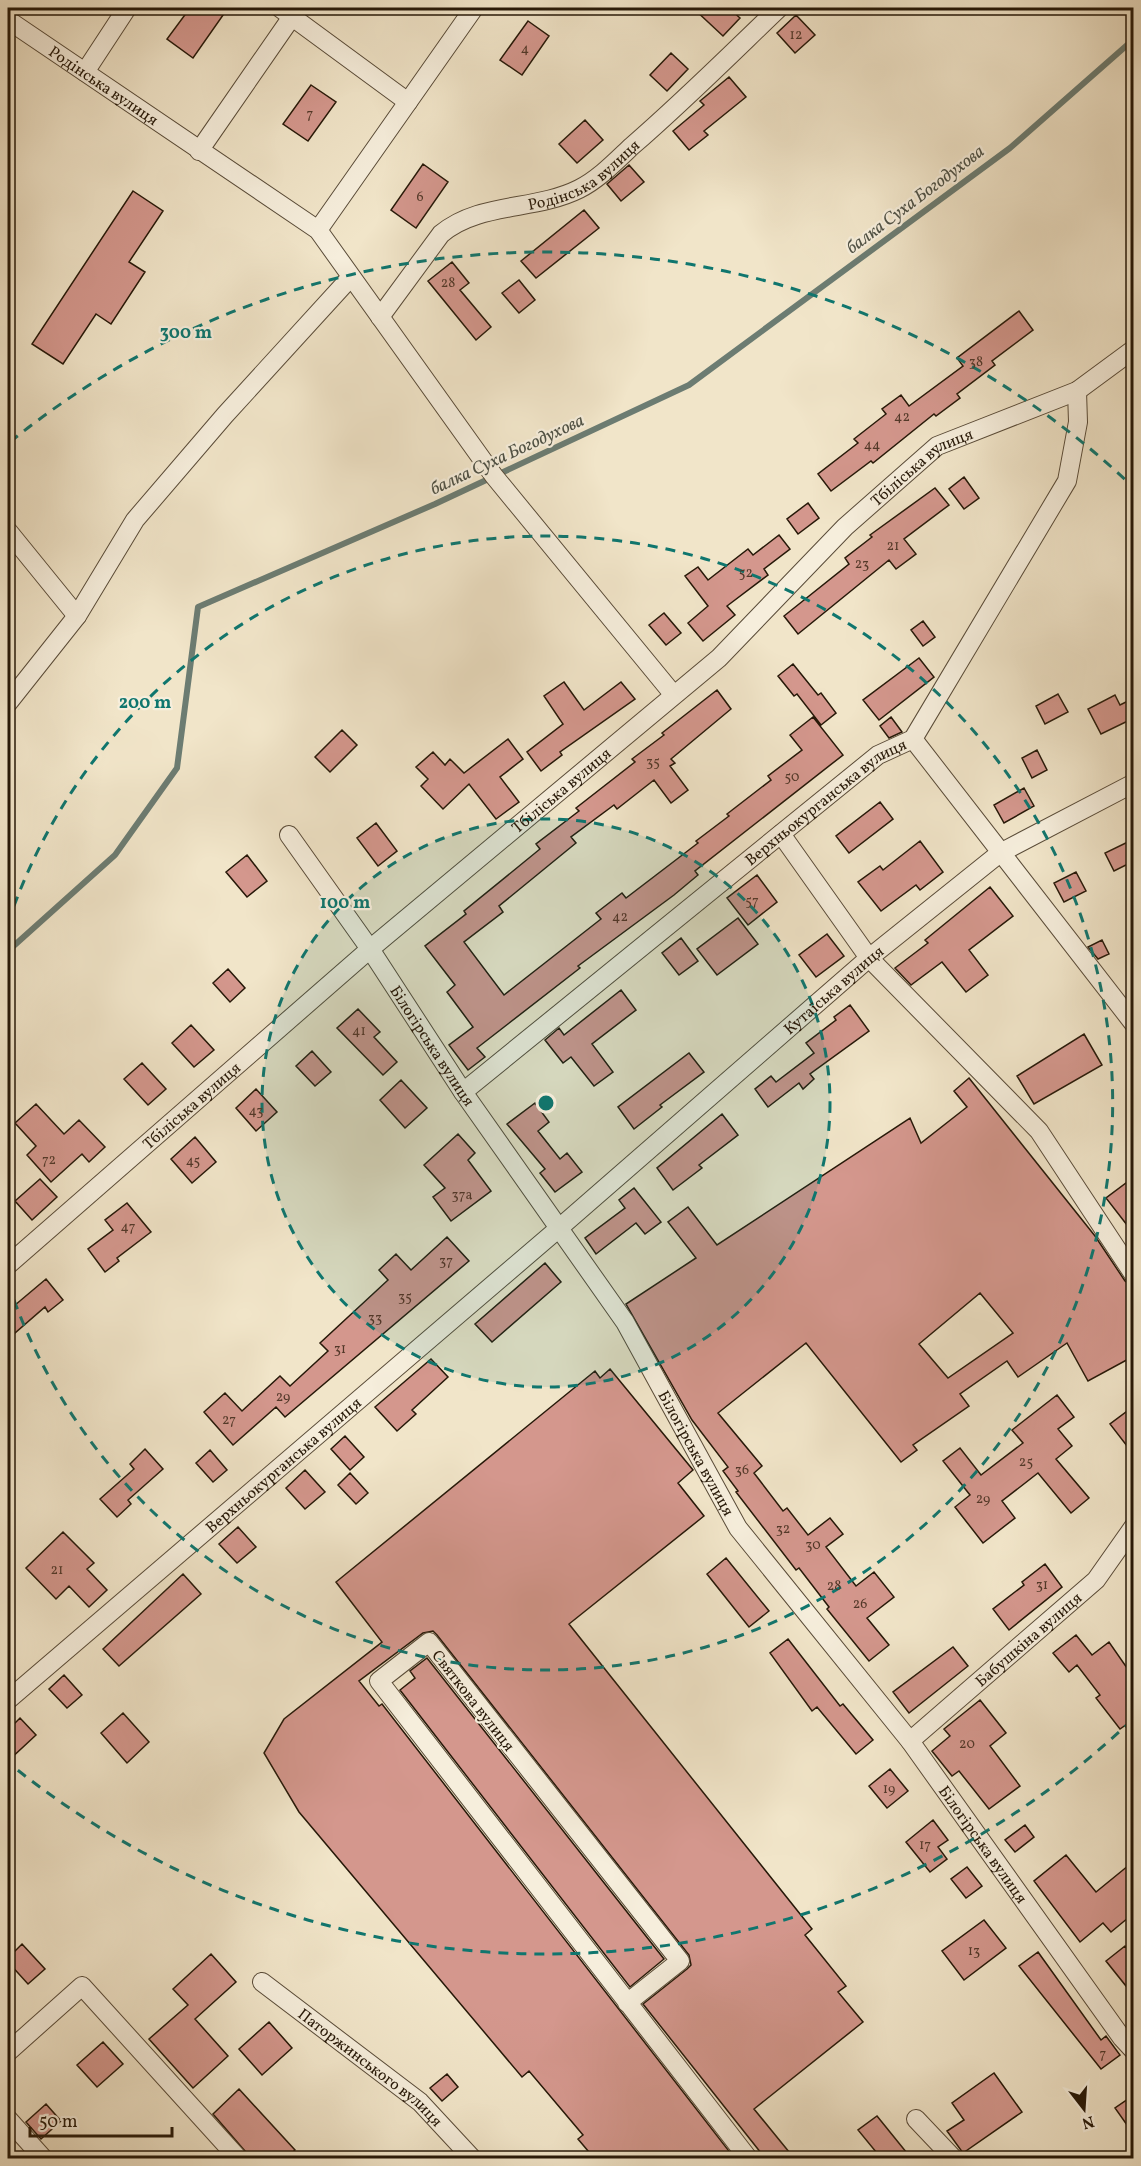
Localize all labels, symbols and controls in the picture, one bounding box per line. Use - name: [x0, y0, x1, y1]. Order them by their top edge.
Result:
- house number: 12: [790, 26, 802, 45]
- house number: 4: [521, 40, 529, 59]
- street label: Родінська вулиця: [44, 42, 162, 132]
- house number: 7: [307, 105, 314, 124]
- street label: Родінська вулиця: [526, 135, 645, 217]
- water label: балка Суха Богодухова: [842, 140, 990, 261]
- house number: 6: [416, 188, 424, 207]
- house number: 28: [441, 274, 455, 293]
- text: 300 m: [160, 321, 212, 346]
- house number: 38: [969, 353, 983, 372]
- house number: 42: [894, 408, 910, 427]
- water label: балка Суха Богодухова: [427, 409, 589, 502]
- street label: Тбіліська вулиця: [867, 424, 977, 513]
- house number: 44: [864, 436, 880, 455]
- house number: 21: [887, 537, 899, 556]
- house number: 23: [855, 555, 869, 574]
- house number: 52: [739, 564, 753, 583]
- text: 200 m: [119, 691, 171, 716]
- street label: Верхньокурганська вулиця: [741, 734, 911, 872]
- street label: Тбіліська вулиця: [508, 743, 617, 839]
- house number: 35: [646, 753, 660, 772]
- house number: 50: [785, 768, 799, 787]
- text: 100 m: [320, 891, 370, 916]
- house number: 57: [745, 892, 759, 911]
- house number: 42: [612, 908, 628, 927]
- street label: Кутаїська вулиця: [780, 941, 889, 1041]
- street label: Білогірська вулиця: [384, 982, 479, 1111]
- house number: 41: [352, 1022, 366, 1041]
- street label: Тбіліська вулиця: [139, 1058, 246, 1156]
- centre of rings: [536, 1093, 556, 1113]
- house number: 43: [249, 1102, 263, 1121]
- house number: 72: [42, 1151, 56, 1170]
- house number: 45: [186, 1152, 200, 1171]
- house number: 37а: [452, 1186, 472, 1205]
- house number: 47: [120, 1218, 136, 1237]
- house number: 37: [439, 1252, 453, 1271]
- house number: 35: [398, 1288, 412, 1307]
- house number: 33: [368, 1309, 382, 1328]
- house number: 31: [334, 1340, 346, 1359]
- street label: Білогірська вулиця: [652, 1387, 738, 1520]
- house number: 29: [276, 1388, 290, 1407]
- street label: Верхньокурганська вулиця: [202, 1393, 367, 1539]
- house number: 27: [222, 1411, 236, 1430]
- house number: 25: [1019, 1453, 1033, 1472]
- house number: 36: [735, 1461, 749, 1480]
- house number: 29: [976, 1490, 990, 1509]
- house number: 32: [776, 1520, 790, 1539]
- house number: 30: [805, 1536, 821, 1555]
- house number: 21: [51, 1561, 63, 1580]
- house number: 31: [1036, 1576, 1048, 1595]
- house number: 28: [827, 1577, 841, 1596]
- street label: Бабушкіна вулиця: [971, 1588, 1087, 1693]
- house number: 26: [853, 1595, 867, 1614]
- street label: Святкова вулиця: [426, 1646, 519, 1757]
- house number: 20: [959, 1735, 975, 1754]
- house number: 19: [883, 1780, 895, 1799]
- street label: Білогірська вулиця: [932, 1782, 1032, 1909]
- house number: 17: [919, 1836, 931, 1855]
- house number: 13: [968, 1942, 980, 1961]
- street label: Паторжинського вулиця: [293, 2004, 447, 2132]
- house number: 7: [1100, 2045, 1107, 2064]
- north arrow: [1054, 2079, 1114, 2139]
- scale bar: [30, 2100, 172, 2138]
- text: N: [1079, 2109, 1097, 2134]
- text: 50 m: [39, 2110, 78, 2135]

